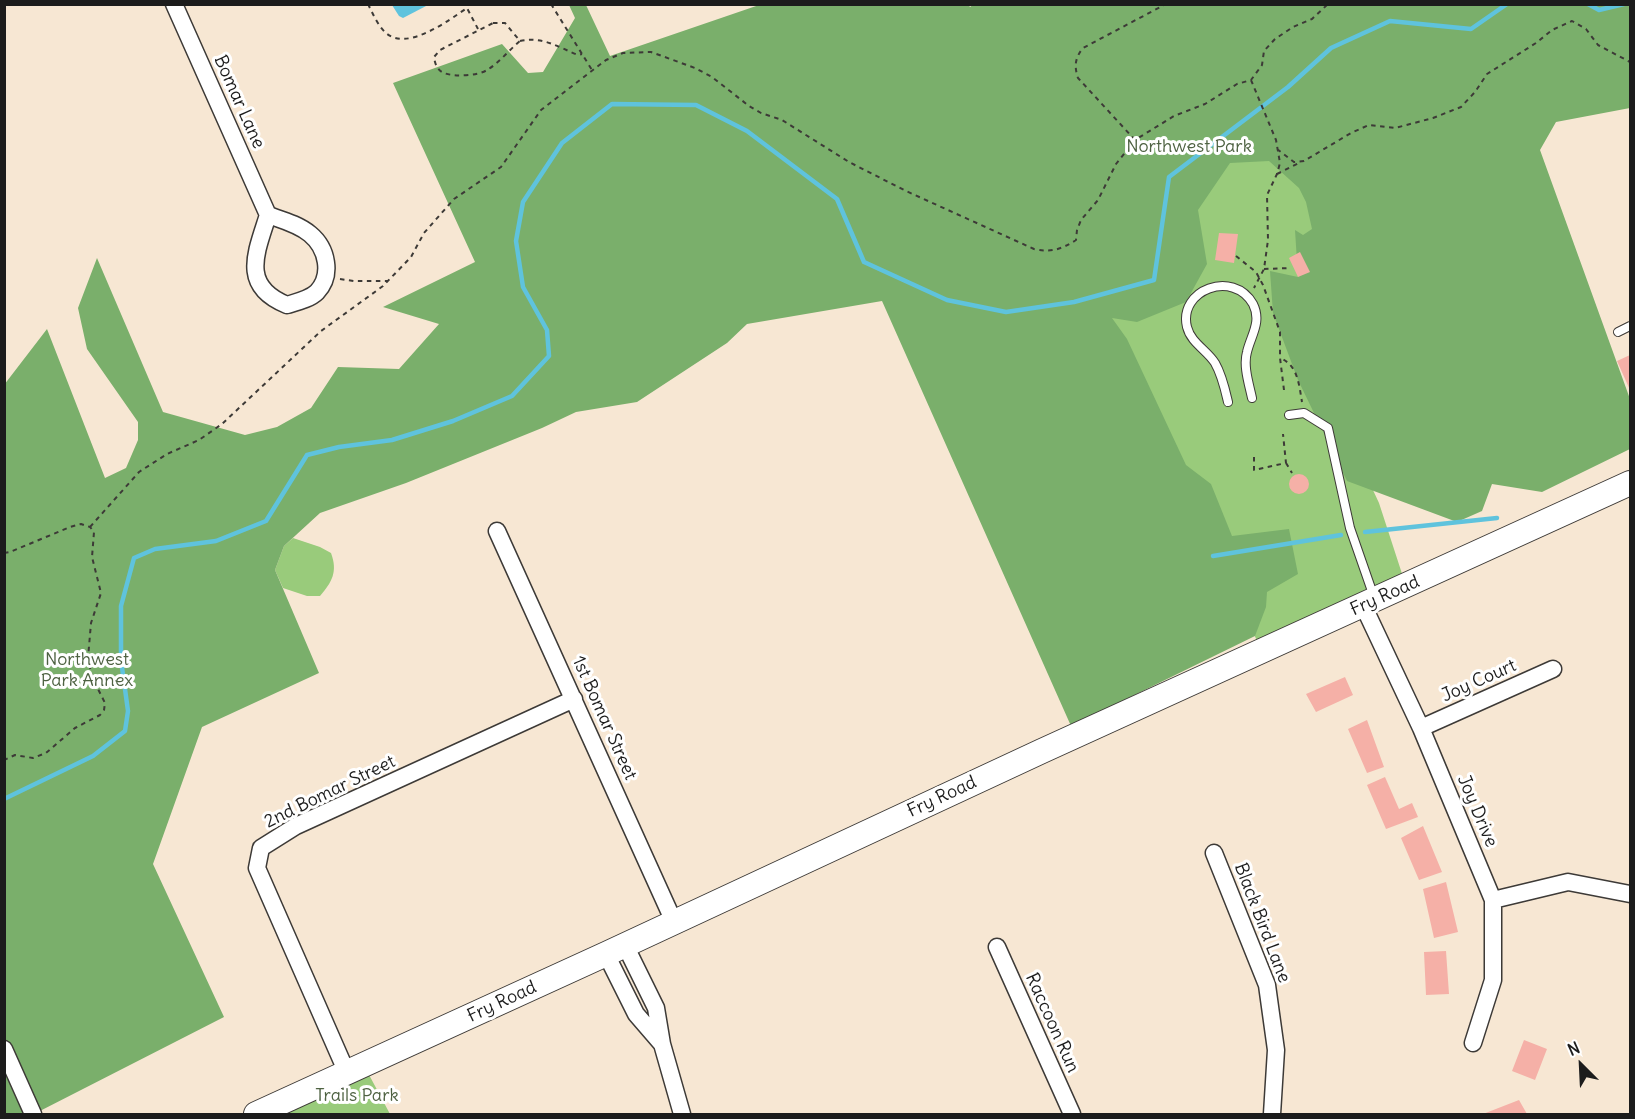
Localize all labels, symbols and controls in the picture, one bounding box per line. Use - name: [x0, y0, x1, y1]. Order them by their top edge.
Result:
- street label: Bomar Lane: [209, 52, 269, 152]
- park label: Northwest Park: [1126, 136, 1252, 158]
- street label: Fry Road: [1347, 571, 1423, 621]
- park label: Northwest Park Annex: [41, 649, 133, 692]
- street label: 1st Bomar Street: [567, 653, 641, 783]
- street label: Joy Court: [1438, 655, 1520, 707]
- street label: 2nd Bomar Street: [261, 751, 399, 833]
- street label: Fry Road: [904, 772, 980, 822]
- street label: Joy Drive: [1452, 772, 1502, 850]
- street label: Black Bird Lane: [1229, 860, 1295, 986]
- street label: Raccoon Run: [1020, 970, 1084, 1076]
- street label: Fry Road: [464, 977, 540, 1027]
- north arrow: [1551, 1035, 1611, 1095]
- text: N: [1565, 1037, 1583, 1060]
- park label: Trails Park: [315, 1085, 399, 1107]

